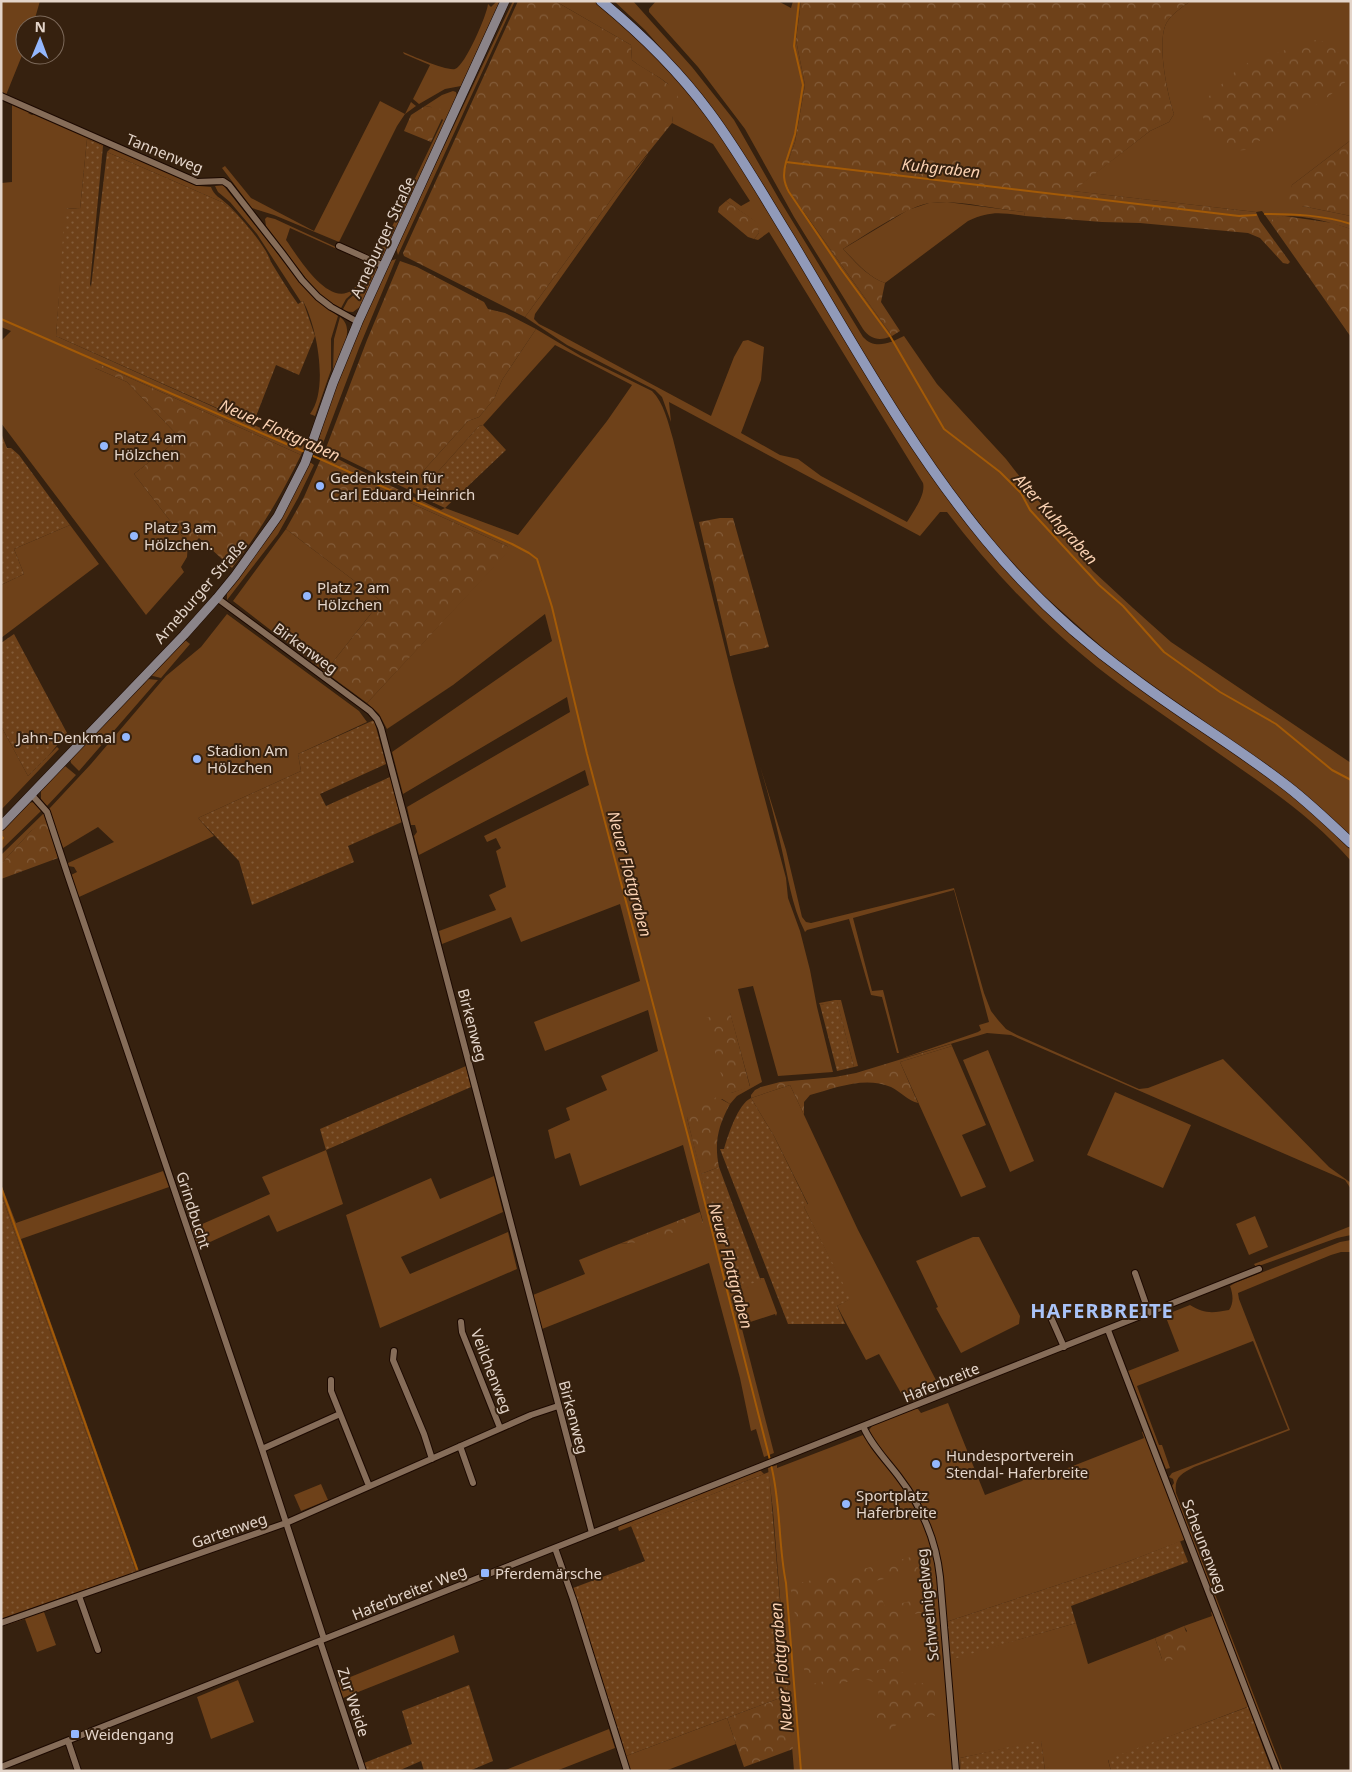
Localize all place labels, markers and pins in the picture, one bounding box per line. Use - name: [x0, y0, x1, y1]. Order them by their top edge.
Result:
- place label: Platz 4 am Hölzchen: [114, 427, 187, 464]
- marker: Platz 4 am Hölzchen: [98, 440, 110, 452]
- place label: Gedenkstein für Carl Eduard Heinrich: [330, 467, 475, 504]
- marker: Gedenkstein für Carl Eduard Heinrich: [314, 480, 326, 492]
- place label: Platz 3 am Hölzchen.: [144, 517, 217, 554]
- marker: Platz 3 am Hölzchen.: [128, 530, 140, 542]
- place label: Platz 2 am Hölzchen: [317, 577, 390, 614]
- marker: Platz 2 am Hölzchen: [301, 590, 313, 602]
- place label: Jahn-Denkmal: [15, 727, 116, 747]
- marker: Jahn-Denkmal: [120, 731, 132, 743]
- place label: Stadion Am Hölzchen: [207, 740, 288, 777]
- marker: Stadion Am Hölzchen: [191, 753, 203, 765]
- place label: Hundesportverein Stendal- Haferbreite: [946, 1445, 1088, 1482]
- marker: Hundesportverein Stendal- Haferbreite: [930, 1458, 942, 1470]
- place label: Sportplatz Haferbreite: [856, 1485, 937, 1522]
- marker: Sportplatz Haferbreite: [840, 1498, 852, 1510]
- place label: Pferdemärsche: [495, 1563, 602, 1583]
- marker: Pferdemärsche: [479, 1567, 491, 1579]
- place label: Weidengang: [85, 1724, 174, 1744]
- marker: Weidengang: [69, 1728, 81, 1740]

